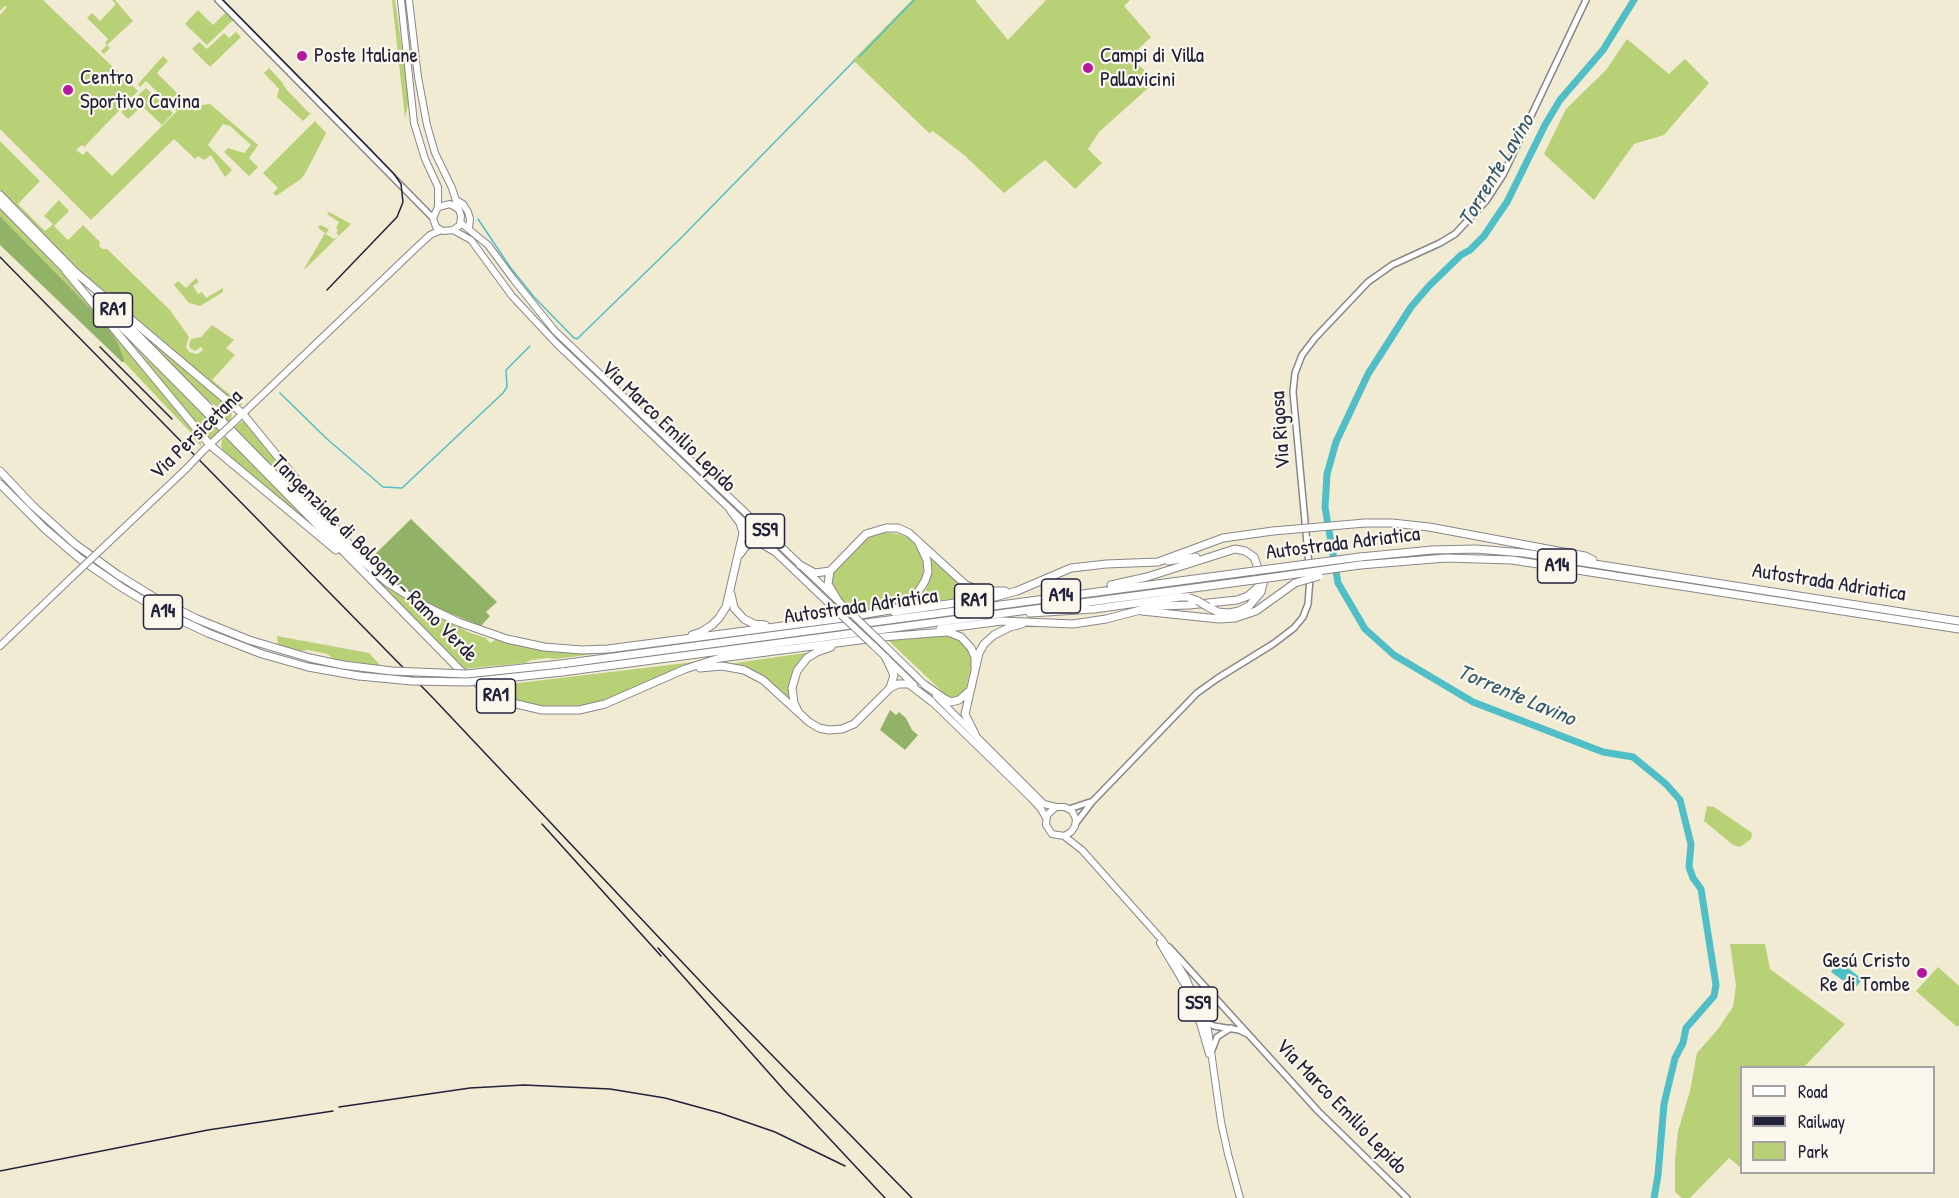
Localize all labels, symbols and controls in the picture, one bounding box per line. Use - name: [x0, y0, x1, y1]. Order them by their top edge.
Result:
- place label: Poste Italiane: [314, 43, 418, 69]
- place label: Campi di Villa Pallavicini: [1100, 43, 1204, 93]
- marker: Poste Italiane: [295, 49, 309, 63]
- marker: Campi di Villa Pallavicini: [1081, 61, 1095, 75]
- place label: Centro Sportivo Cavina: [80, 65, 199, 115]
- marker: Centro Sportivo Cavina: [61, 83, 75, 97]
- water label: Torrente Lavino: [1453, 110, 1541, 232]
- road number: RA1: [94, 293, 132, 327]
- street label: Via Marco Emilio Lepido: [595, 356, 741, 498]
- street label: Via Persicetana: [146, 385, 248, 485]
- street label: Via Rigosa: [1266, 390, 1296, 470]
- street label: Tangenziale di Bologna - Ramo Verde: [266, 451, 482, 667]
- road number: SS9: [746, 514, 784, 548]
- street label: Autostrada Adriatica: [1265, 522, 1421, 566]
- road number: A14: [1538, 549, 1576, 583]
- street label: Autostrada Adriatica: [1750, 558, 1908, 608]
- road number: A14: [1042, 579, 1080, 613]
- street label: Autostrada Adriatica: [783, 584, 939, 630]
- road number: RA1: [954, 584, 994, 618]
- road number: A14: [144, 595, 182, 629]
- water label: Torrente Lavino: [1453, 659, 1579, 733]
- road number: RA1: [476, 679, 516, 713]
- place label: Gesú Cristo Re di Tombe: [1820, 948, 1910, 998]
- marker: Gesú Cristo Re di Tombe: [1915, 966, 1929, 980]
- road number: SS9: [1178, 987, 1218, 1021]
- street label: Via Marco Emilio Lepido: [1270, 1034, 1412, 1180]
- legend: [1740, 1066, 1935, 1174]
- text: Road: [1798, 1079, 1828, 1104]
- text: Railway: [1798, 1109, 1845, 1134]
- text: Park: [1798, 1139, 1828, 1164]

